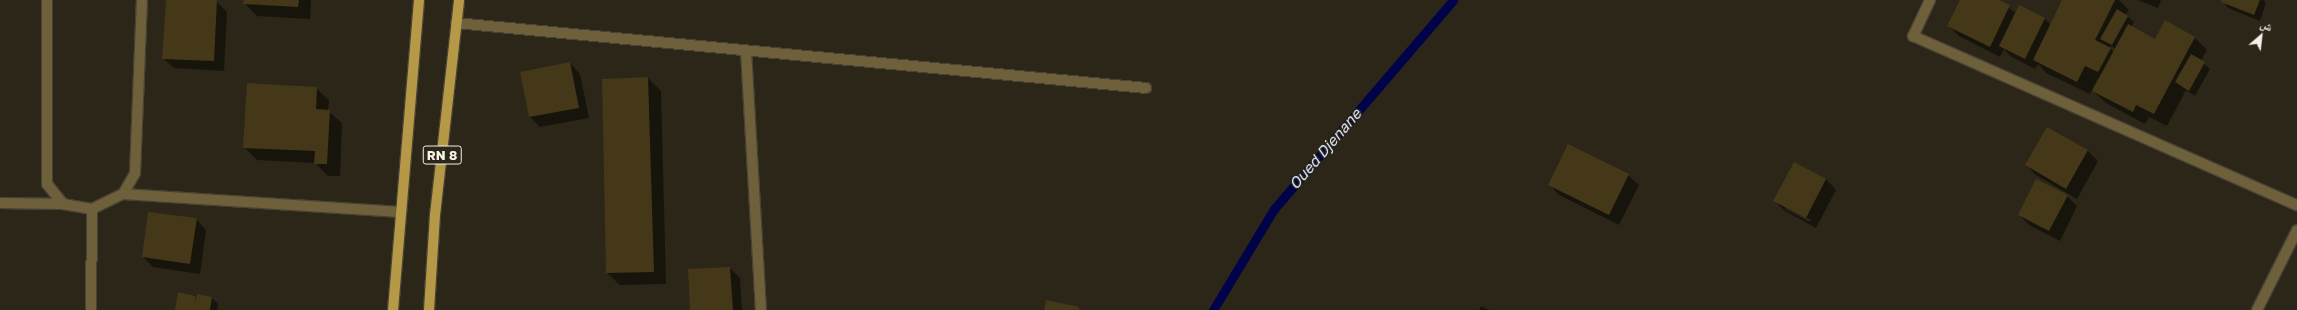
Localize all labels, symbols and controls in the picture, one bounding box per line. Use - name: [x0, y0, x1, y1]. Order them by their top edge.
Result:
- north arrow: [2241, 16, 2281, 56]
- text: ش: [2259, 16, 2275, 33]
- water label: Oued Djenane: [1285, 105, 1365, 193]
- road number: RN 8: [422, 144, 462, 166]

